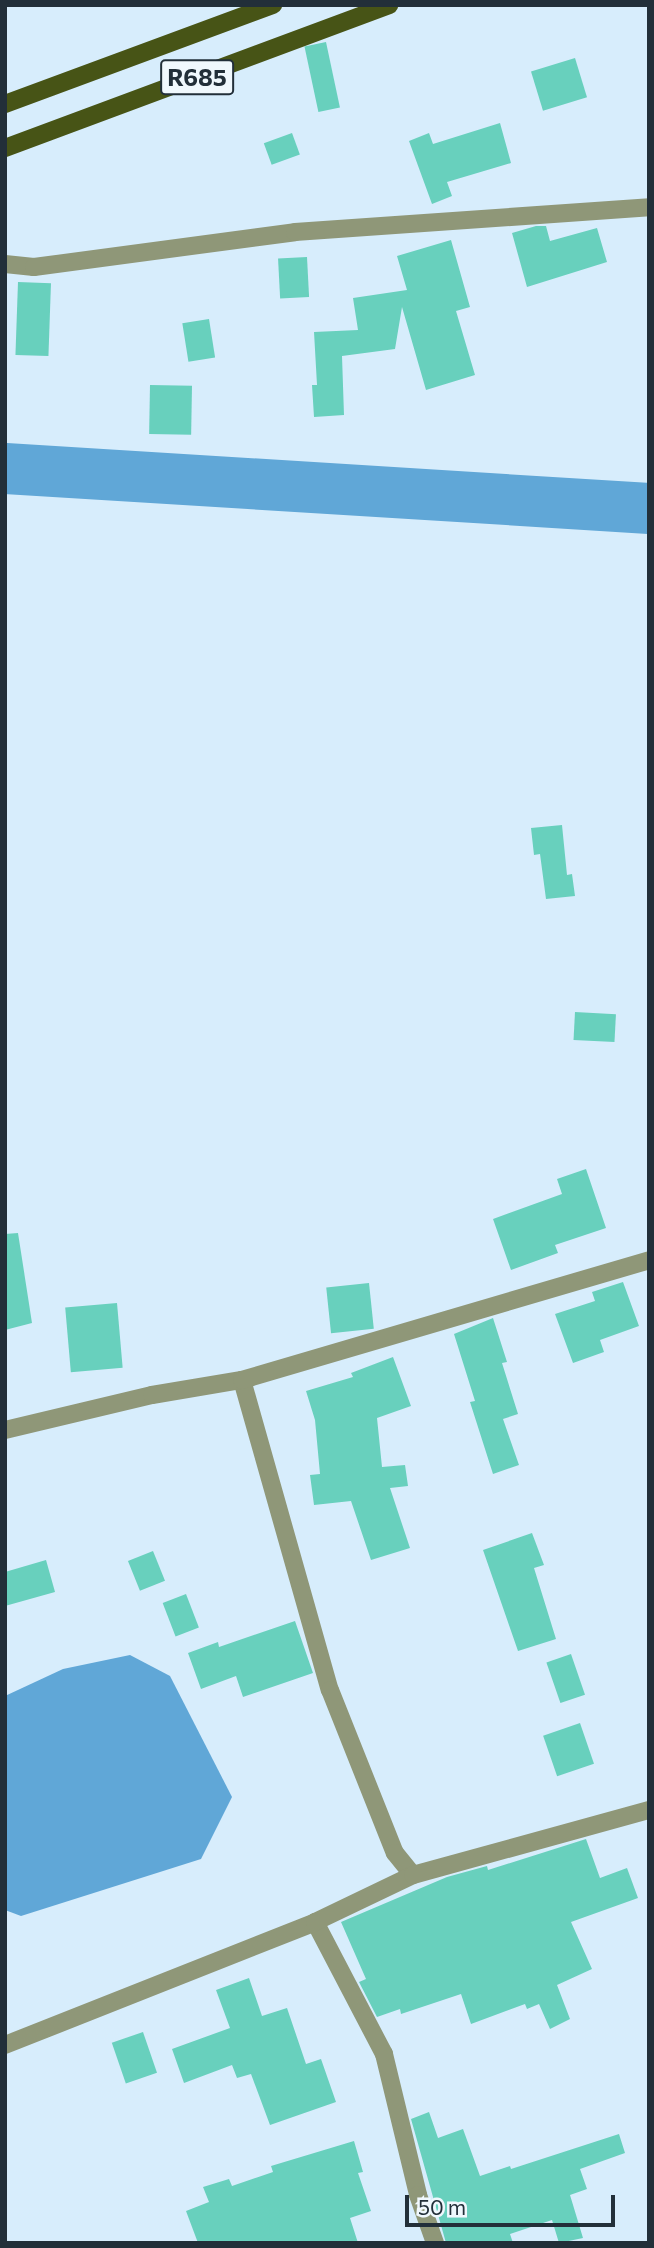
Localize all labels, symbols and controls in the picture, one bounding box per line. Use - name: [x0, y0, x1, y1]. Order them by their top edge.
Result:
- road number: R685: [158, 56, 235, 98]
- scale bar: [409, 2182, 619, 2226]
- text: 50 m: [418, 2194, 466, 2219]

